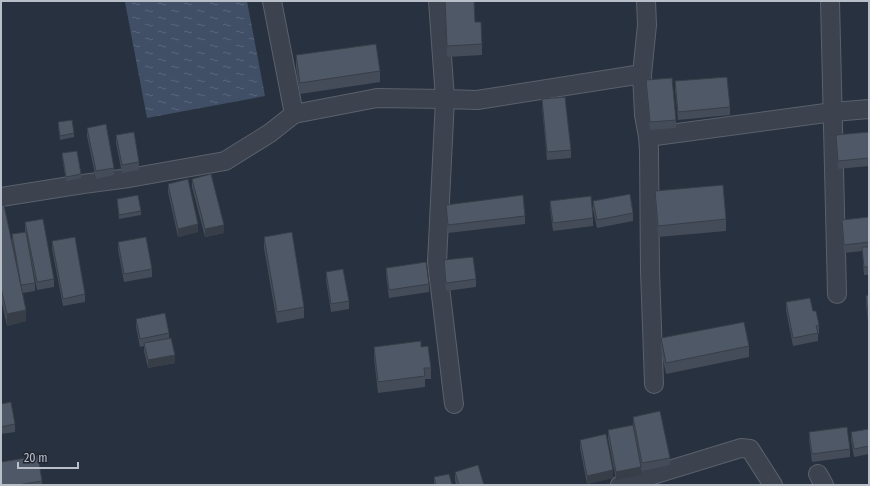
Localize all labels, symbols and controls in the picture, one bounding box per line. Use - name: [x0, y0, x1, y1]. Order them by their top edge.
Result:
- scale bar: [18, 444, 78, 470]
- text: 20 m: [24, 451, 48, 465]

